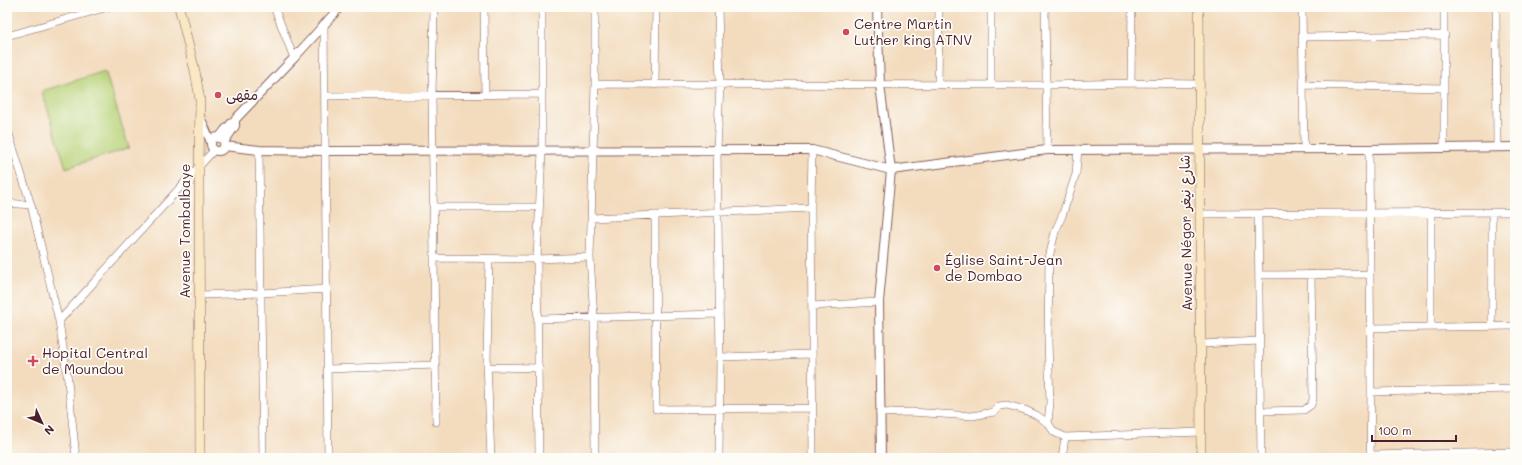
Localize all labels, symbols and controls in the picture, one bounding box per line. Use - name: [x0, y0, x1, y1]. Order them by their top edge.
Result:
- place label: Centre Martin Luther king ATNV: [854, 14, 972, 49]
- marker: Centre Martin Luther king ATNV: [841, 27, 851, 37]
- place label: مقهى: [226, 85, 258, 104]
- marker: مقهى: [213, 90, 223, 100]
- street label: Avenue Négor شارع نيغر: [1175, 155, 1197, 311]
- street label: Avenue Tombalbaye: [175, 164, 194, 298]
- place label: Église Saint-Jean de Dombao: [945, 250, 1062, 285]
- marker: Église Saint-Jean de Dombao: [932, 263, 942, 273]
- place label: Hopital Central de Moundou: [42, 343, 148, 378]
- marker: Hopital Central de Moundou: [27, 355, 39, 367]
- north arrow: [22, 403, 62, 443]
- scale bar: [1372, 417, 1456, 443]
- text: N: [41, 422, 58, 439]
- text: 100 m: [1378, 422, 1412, 438]

